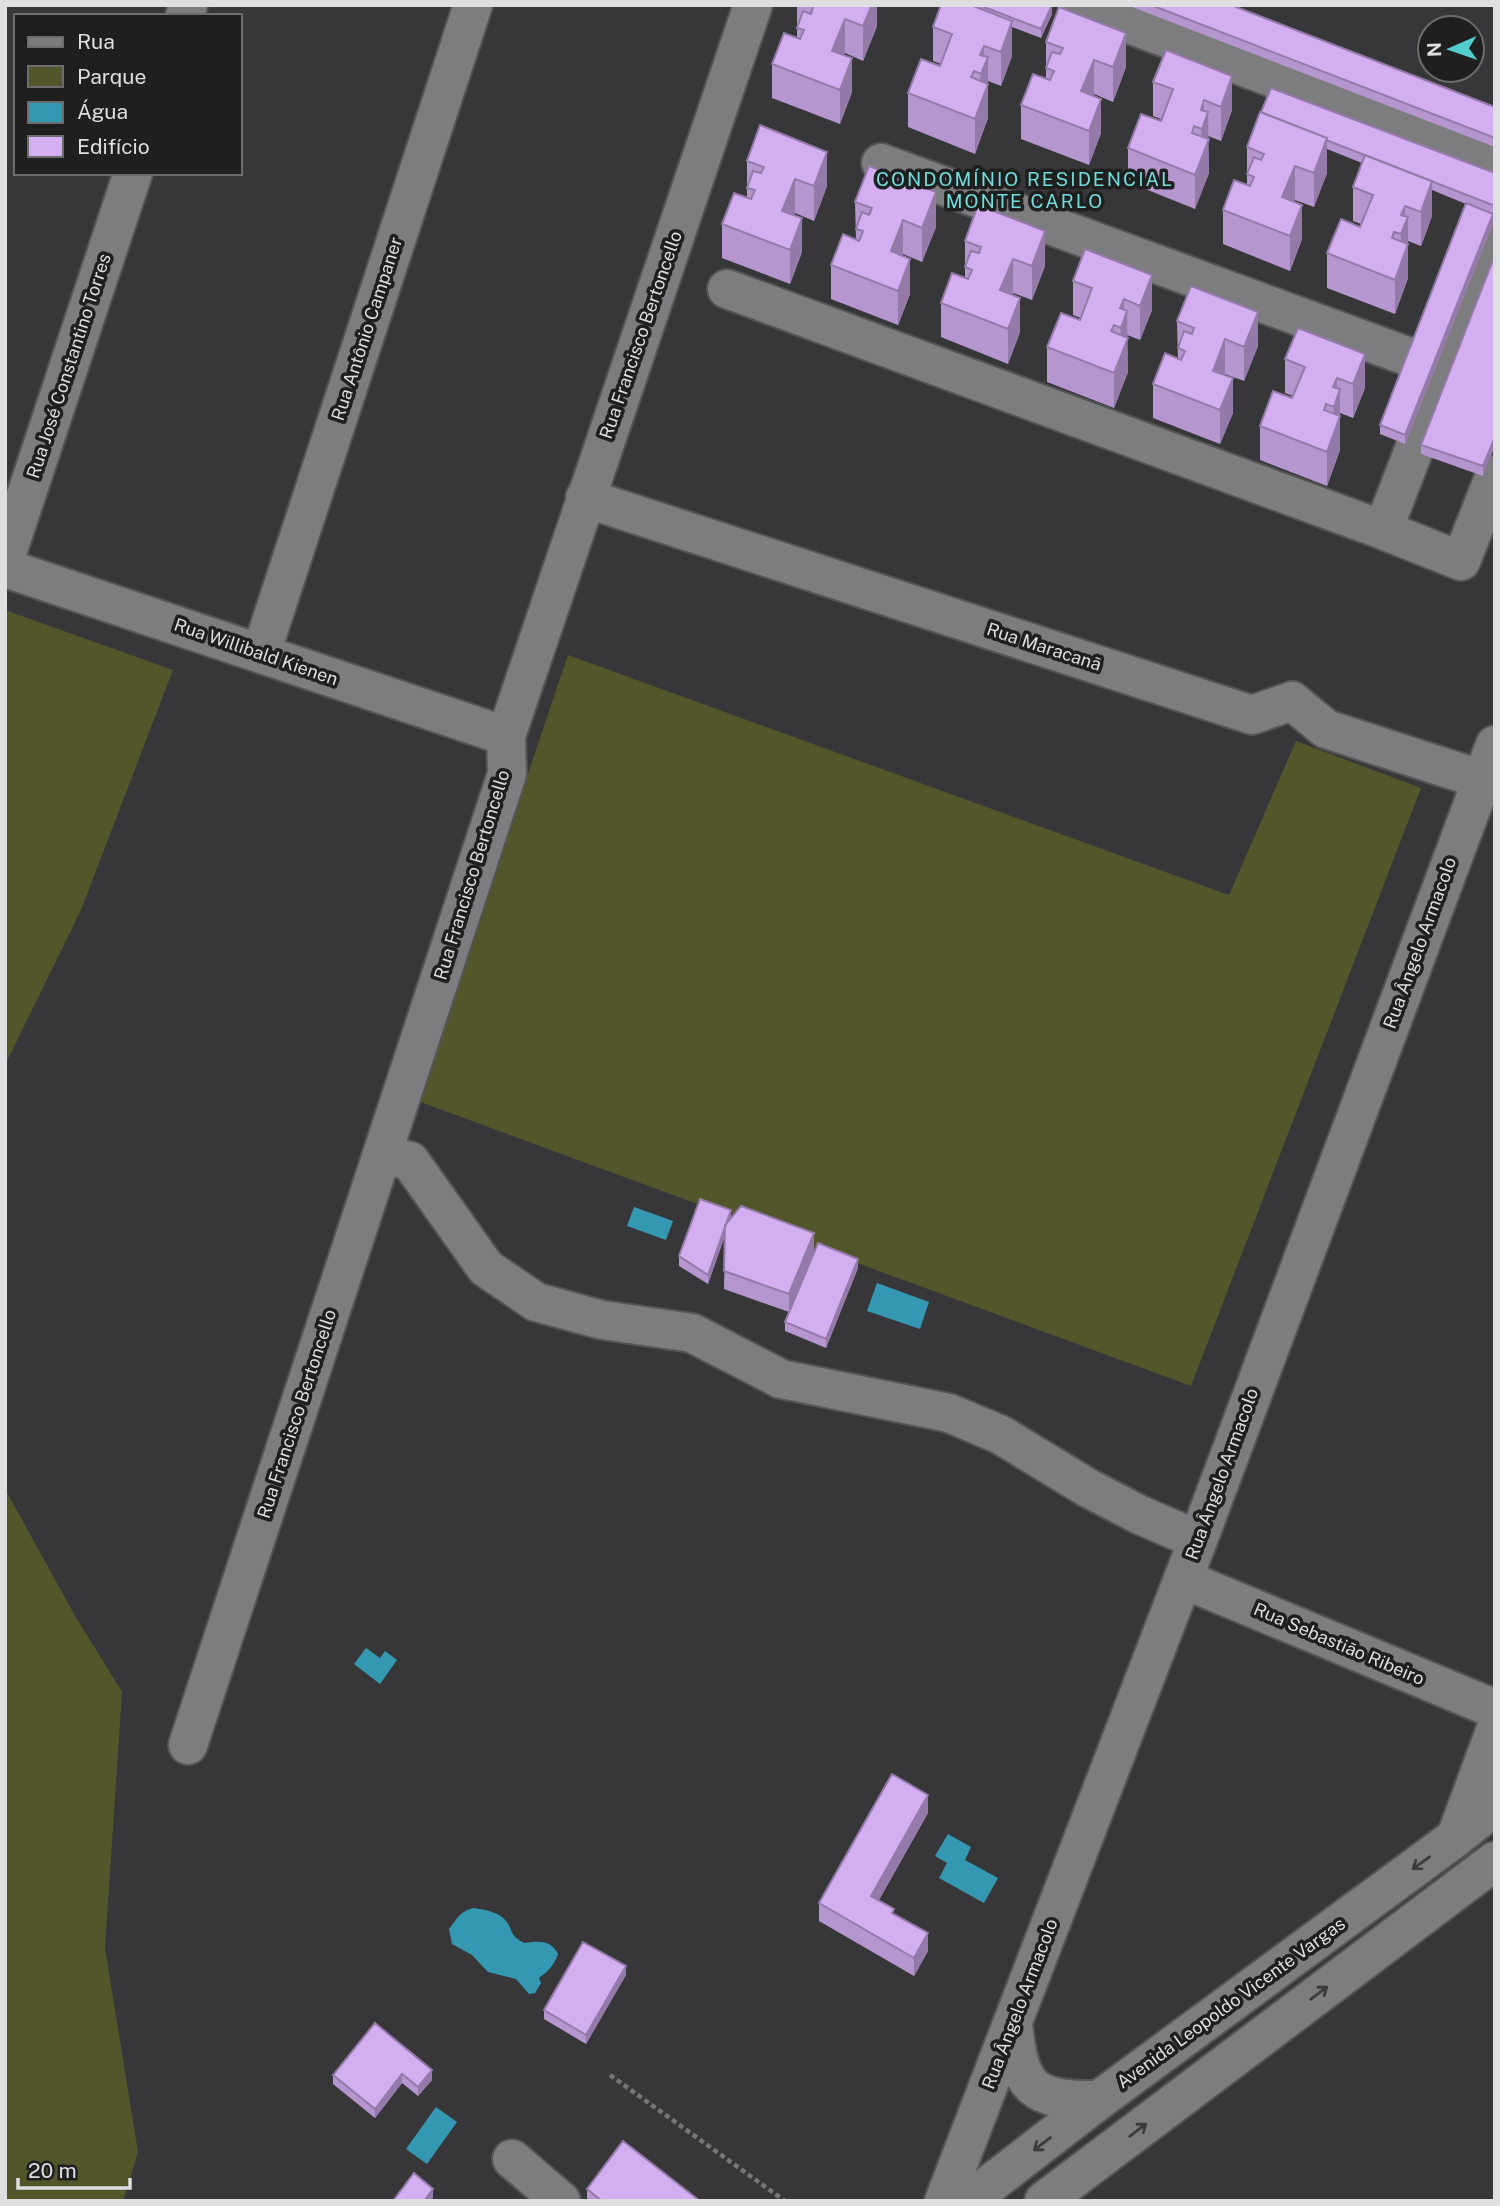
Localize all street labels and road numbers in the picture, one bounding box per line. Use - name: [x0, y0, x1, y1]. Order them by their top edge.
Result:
- street label: Rua Francisco Bertoncello: [595, 228, 686, 442]
- street label: Rua Antônio Campaner: [327, 234, 406, 423]
- street label: Rua José Constantino Torres: [22, 251, 115, 481]
- street label: Rua Willibald Kienen: [172, 614, 341, 689]
- street label: Rua Maracanã: [984, 618, 1104, 675]
- street label: Rua Francisco Bertoncello: [430, 767, 514, 982]
- street label: Rua Ângelo Armacolo: [1379, 854, 1460, 1031]
- street label: Rua Francisco Bertoncello: [253, 1307, 340, 1521]
- street label: Rua Ângelo Armacolo: [1181, 1385, 1262, 1562]
- street label: Rua Sebastião Ribeiro: [1251, 1598, 1428, 1689]
- street label: Avenida Leopoldo Vicente Vargas: [1112, 1913, 1349, 2092]
- street label: Rua Ângelo Armacolo: [977, 1916, 1062, 2092]

